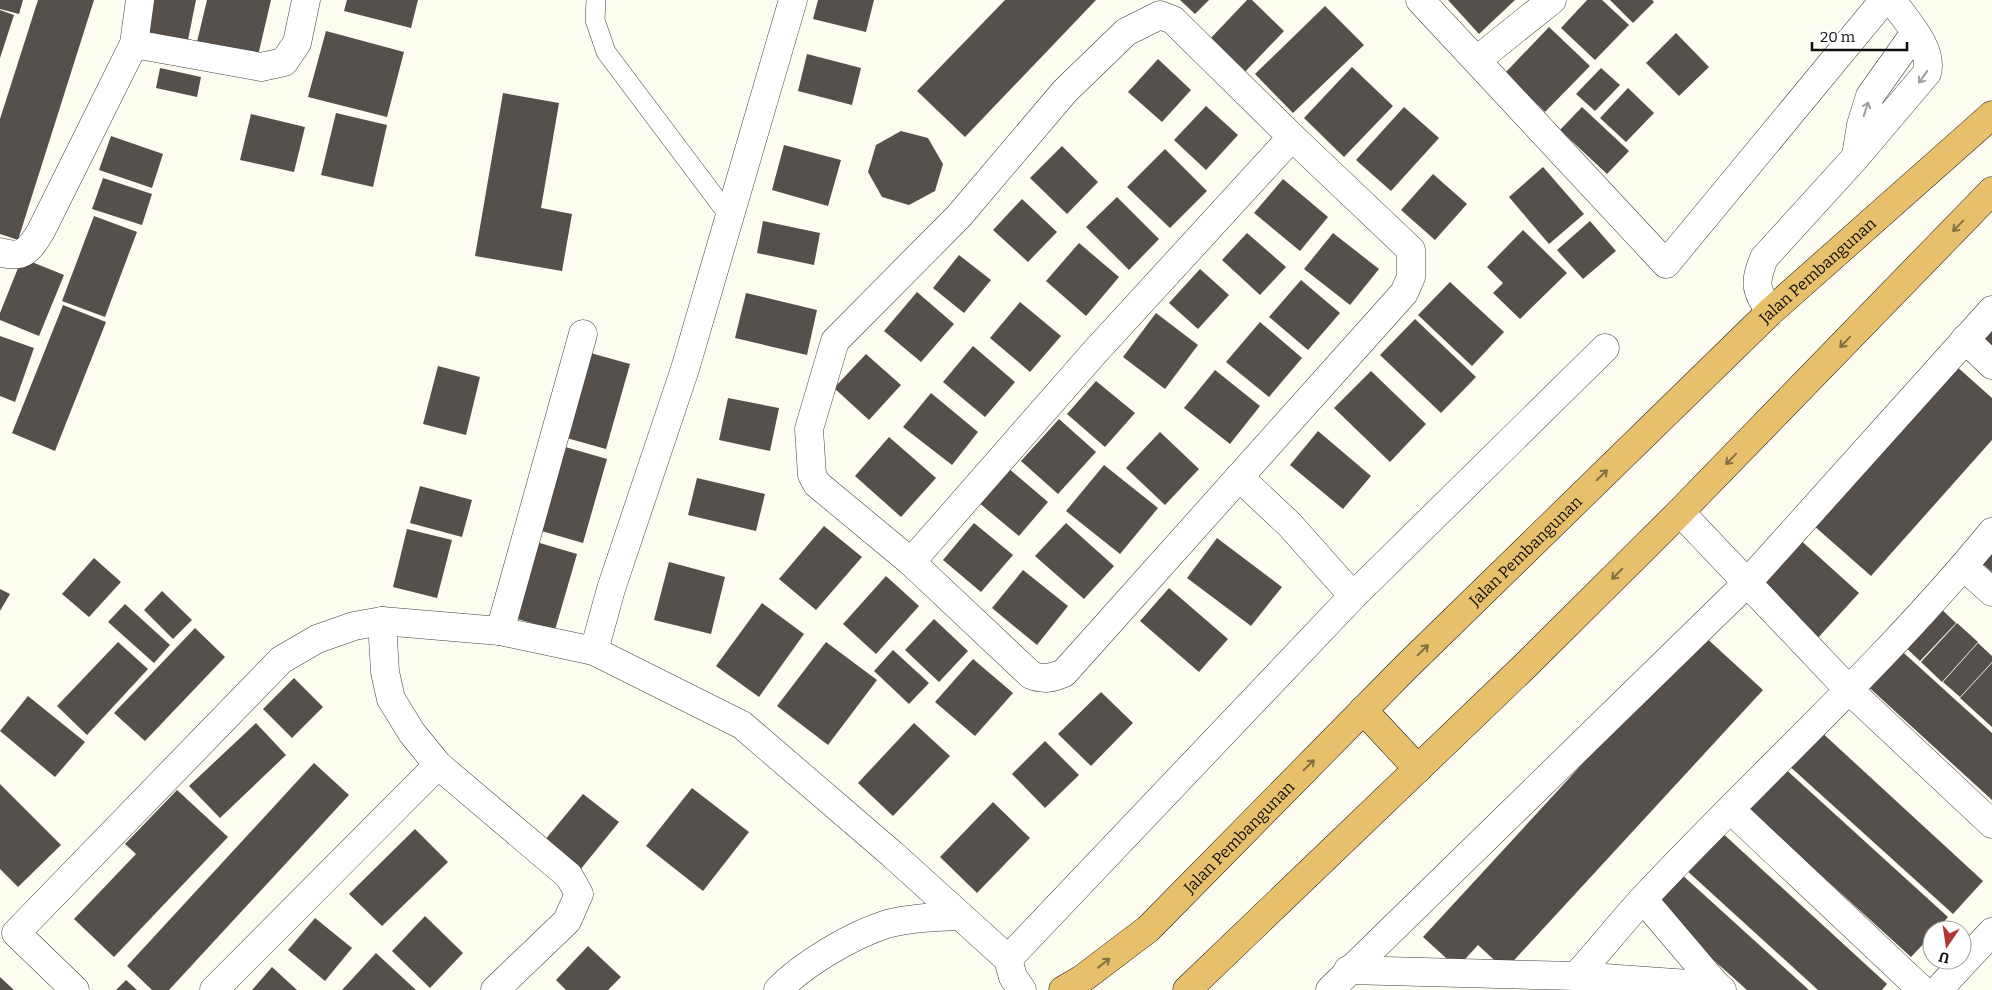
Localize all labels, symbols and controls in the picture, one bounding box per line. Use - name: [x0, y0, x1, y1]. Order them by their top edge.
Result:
- scale bar: [1812, 20, 1907, 52]
- text: 20 m: [1820, 28, 1856, 46]
- one-way arrow: [1918, 69, 1928, 83]
- one-way arrow: [1861, 101, 1871, 117]
- street label: Jalan Pembangunan: [1755, 214, 1880, 328]
- one-way arrow: [1952, 220, 1964, 232]
- one-way arrow: [1839, 336, 1851, 349]
- one-way arrow: [1725, 452, 1737, 465]
- one-way arrow: [1596, 469, 1608, 482]
- street label: Jalan Pembangunan: [1465, 492, 1586, 611]
- one-way arrow: [1611, 568, 1623, 580]
- one-way arrow: [1417, 644, 1429, 656]
- one-way arrow: [1303, 759, 1315, 772]
- street label: Jalan Pembangunan: [1179, 777, 1298, 898]
- north arrow: [1922, 920, 1972, 970]
- text: U: [1937, 948, 1951, 967]
- one-way arrow: [1097, 957, 1110, 968]

